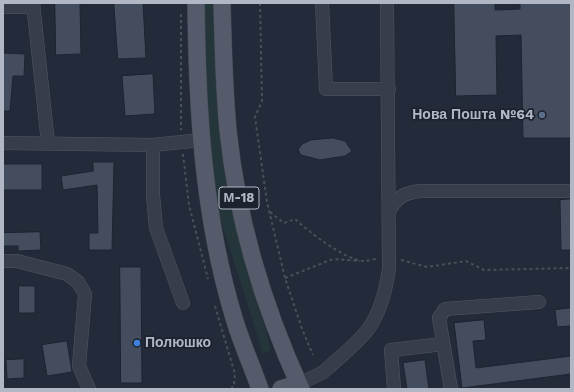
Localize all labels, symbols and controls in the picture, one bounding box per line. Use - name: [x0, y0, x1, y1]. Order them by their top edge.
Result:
- place label: Нова Пошта №64: [412, 107, 534, 123]
- marker: Нова Пошта №64: [537, 110, 547, 120]
- road number: М-18: [219, 187, 259, 209]
- place label: Полюшко: [145, 335, 211, 351]
- marker: Полюшко: [132, 338, 142, 348]

